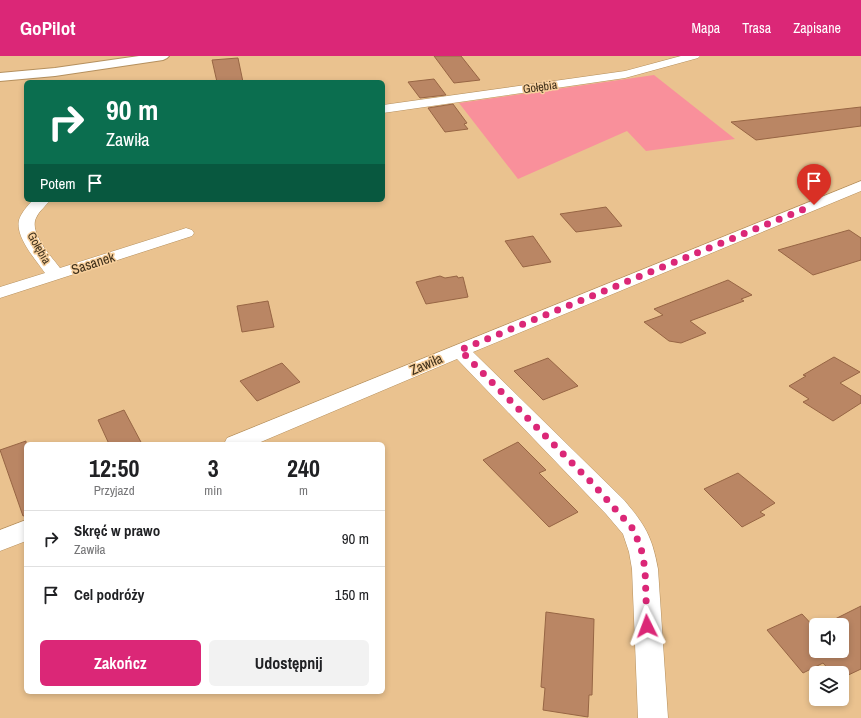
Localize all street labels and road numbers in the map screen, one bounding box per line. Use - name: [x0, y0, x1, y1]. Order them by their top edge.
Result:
- street label: Gołębia: [522, 77, 559, 97]
- street label: Gołębia: [23, 229, 55, 267]
- street label: Sasanek: [69, 247, 117, 278]
- street label: Zawiła: [407, 349, 446, 379]

